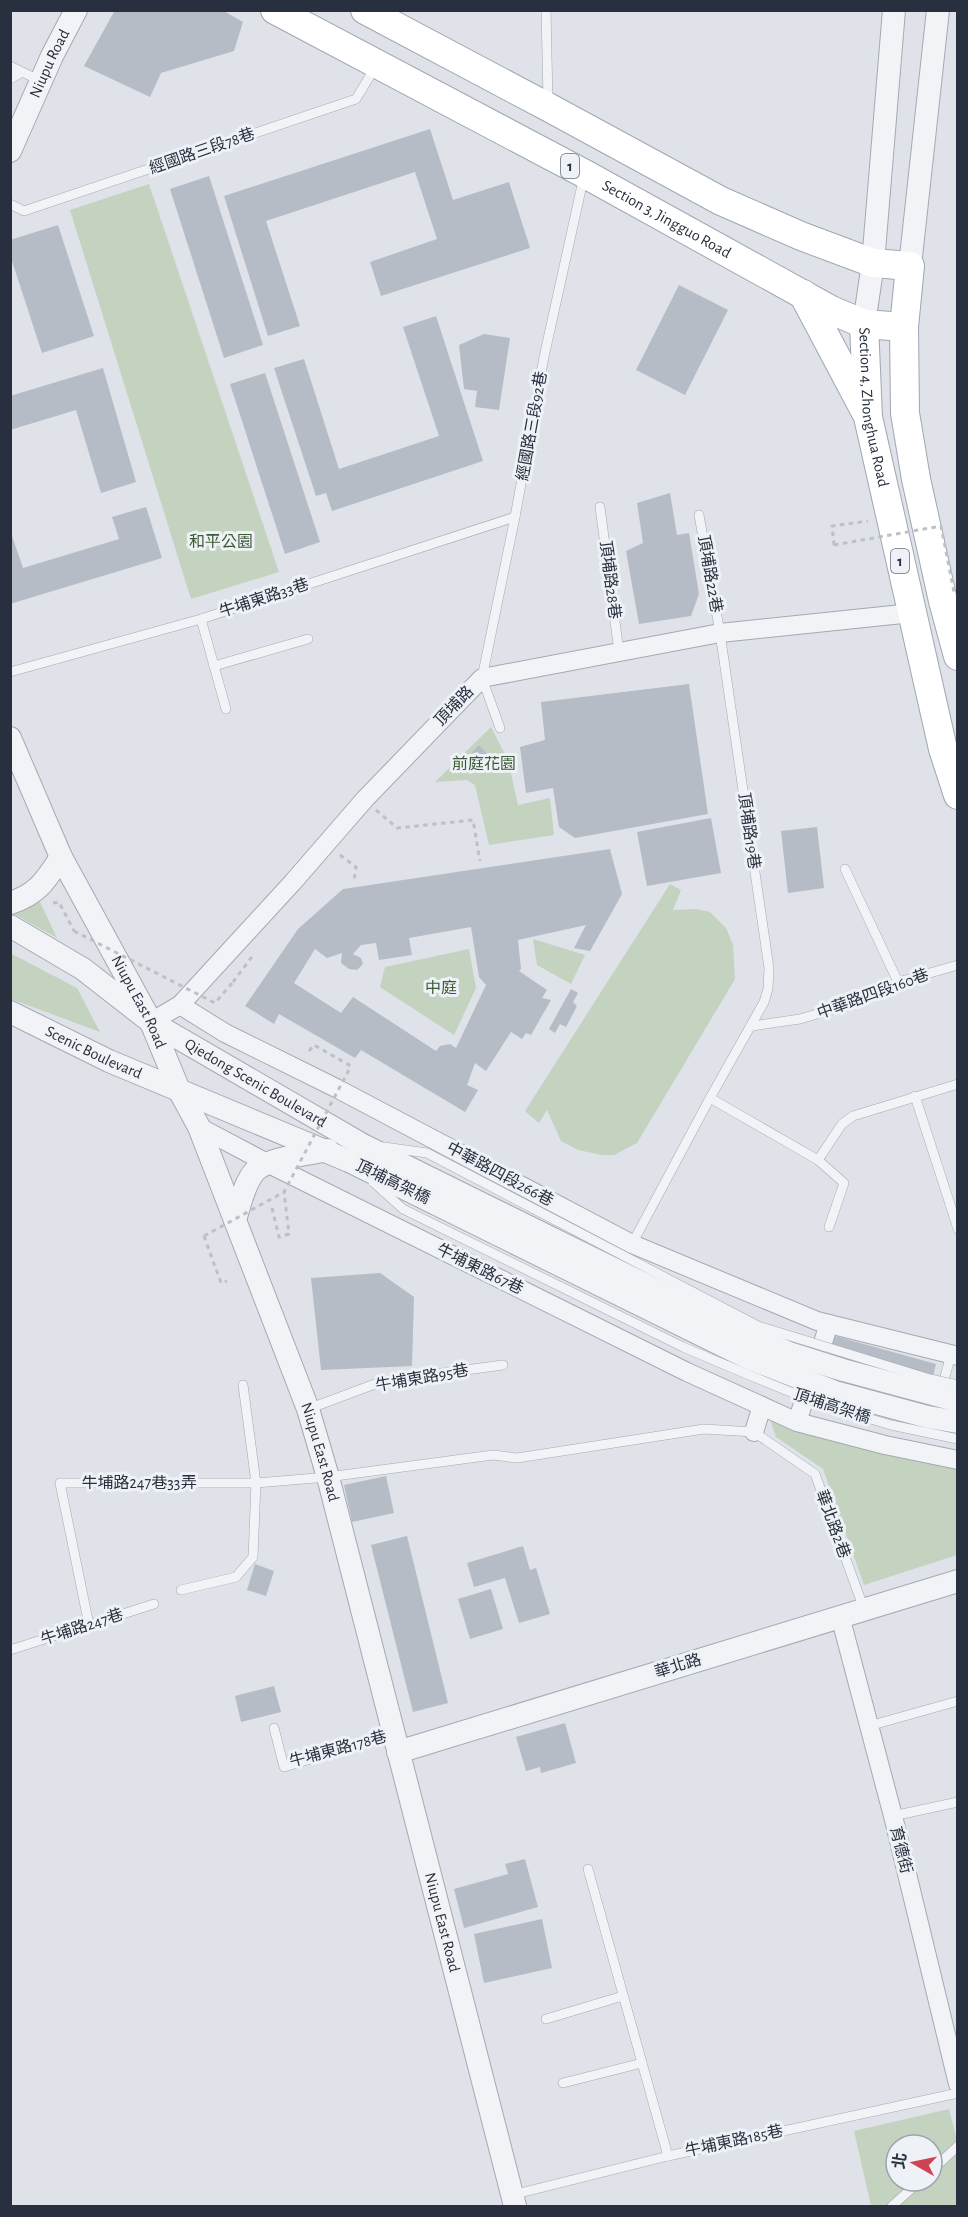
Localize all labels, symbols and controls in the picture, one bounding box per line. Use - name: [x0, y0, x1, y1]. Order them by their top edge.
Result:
- street label: Niupu Road: [27, 27, 73, 100]
- street label: 經國路三段78巷: [147, 125, 257, 177]
- road number: 1: [561, 154, 579, 178]
- street label: Section 3, Jingguo Road: [600, 177, 734, 261]
- street label: Section 4, Zhonghua Road: [856, 327, 892, 489]
- street label: 經國路三段92巷: [514, 370, 549, 482]
- park label: 和平公園: [189, 533, 253, 550]
- street label: 頂埔路22巷: [695, 534, 726, 614]
- street label: 頂埔路28巷: [597, 540, 624, 620]
- road number: 1: [891, 549, 909, 573]
- street label: 牛埔東路33巷: [217, 575, 311, 620]
- street label: 頂埔路: [431, 682, 476, 729]
- park label: 前庭花園: [452, 755, 516, 772]
- street label: 頂埔路19巷: [736, 792, 763, 870]
- street label: Niupu East Road: [108, 953, 169, 1051]
- street label: 中華路四段160巷: [815, 965, 931, 1022]
- park label: 中庭: [425, 979, 457, 996]
- street label: Scenic Boulevard: [43, 1023, 144, 1082]
- street label: Qiedong Scenic Boulevard: [182, 1035, 329, 1130]
- street label: 中華路四段266巷: [444, 1138, 556, 1209]
- street label: 頂埔高架橋: [354, 1156, 433, 1207]
- street label: 牛埔東路67巷: [434, 1240, 526, 1297]
- street label: 牛埔東路95巷: [374, 1361, 470, 1394]
- street label: 頂埔高架橋: [791, 1385, 873, 1426]
- street label: Niupu East Road: [298, 1400, 342, 1503]
- street label: 牛埔路247巷33弄: [82, 1474, 196, 1491]
- street label: 華北路2巷: [813, 1487, 854, 1560]
- street label: 牛埔路247巷: [38, 1605, 125, 1648]
- street label: 華北路: [652, 1650, 703, 1681]
- street label: 牛埔東路178巷: [287, 1727, 388, 1770]
- street label: 育德街: [887, 1825, 916, 1875]
- street label: Niupu East Road: [422, 1871, 463, 1974]
- street label: 牛埔東路185巷: [683, 2122, 784, 2159]
- north arrow: [884, 2133, 944, 2193]
- text: 北: [890, 2151, 909, 2170]

